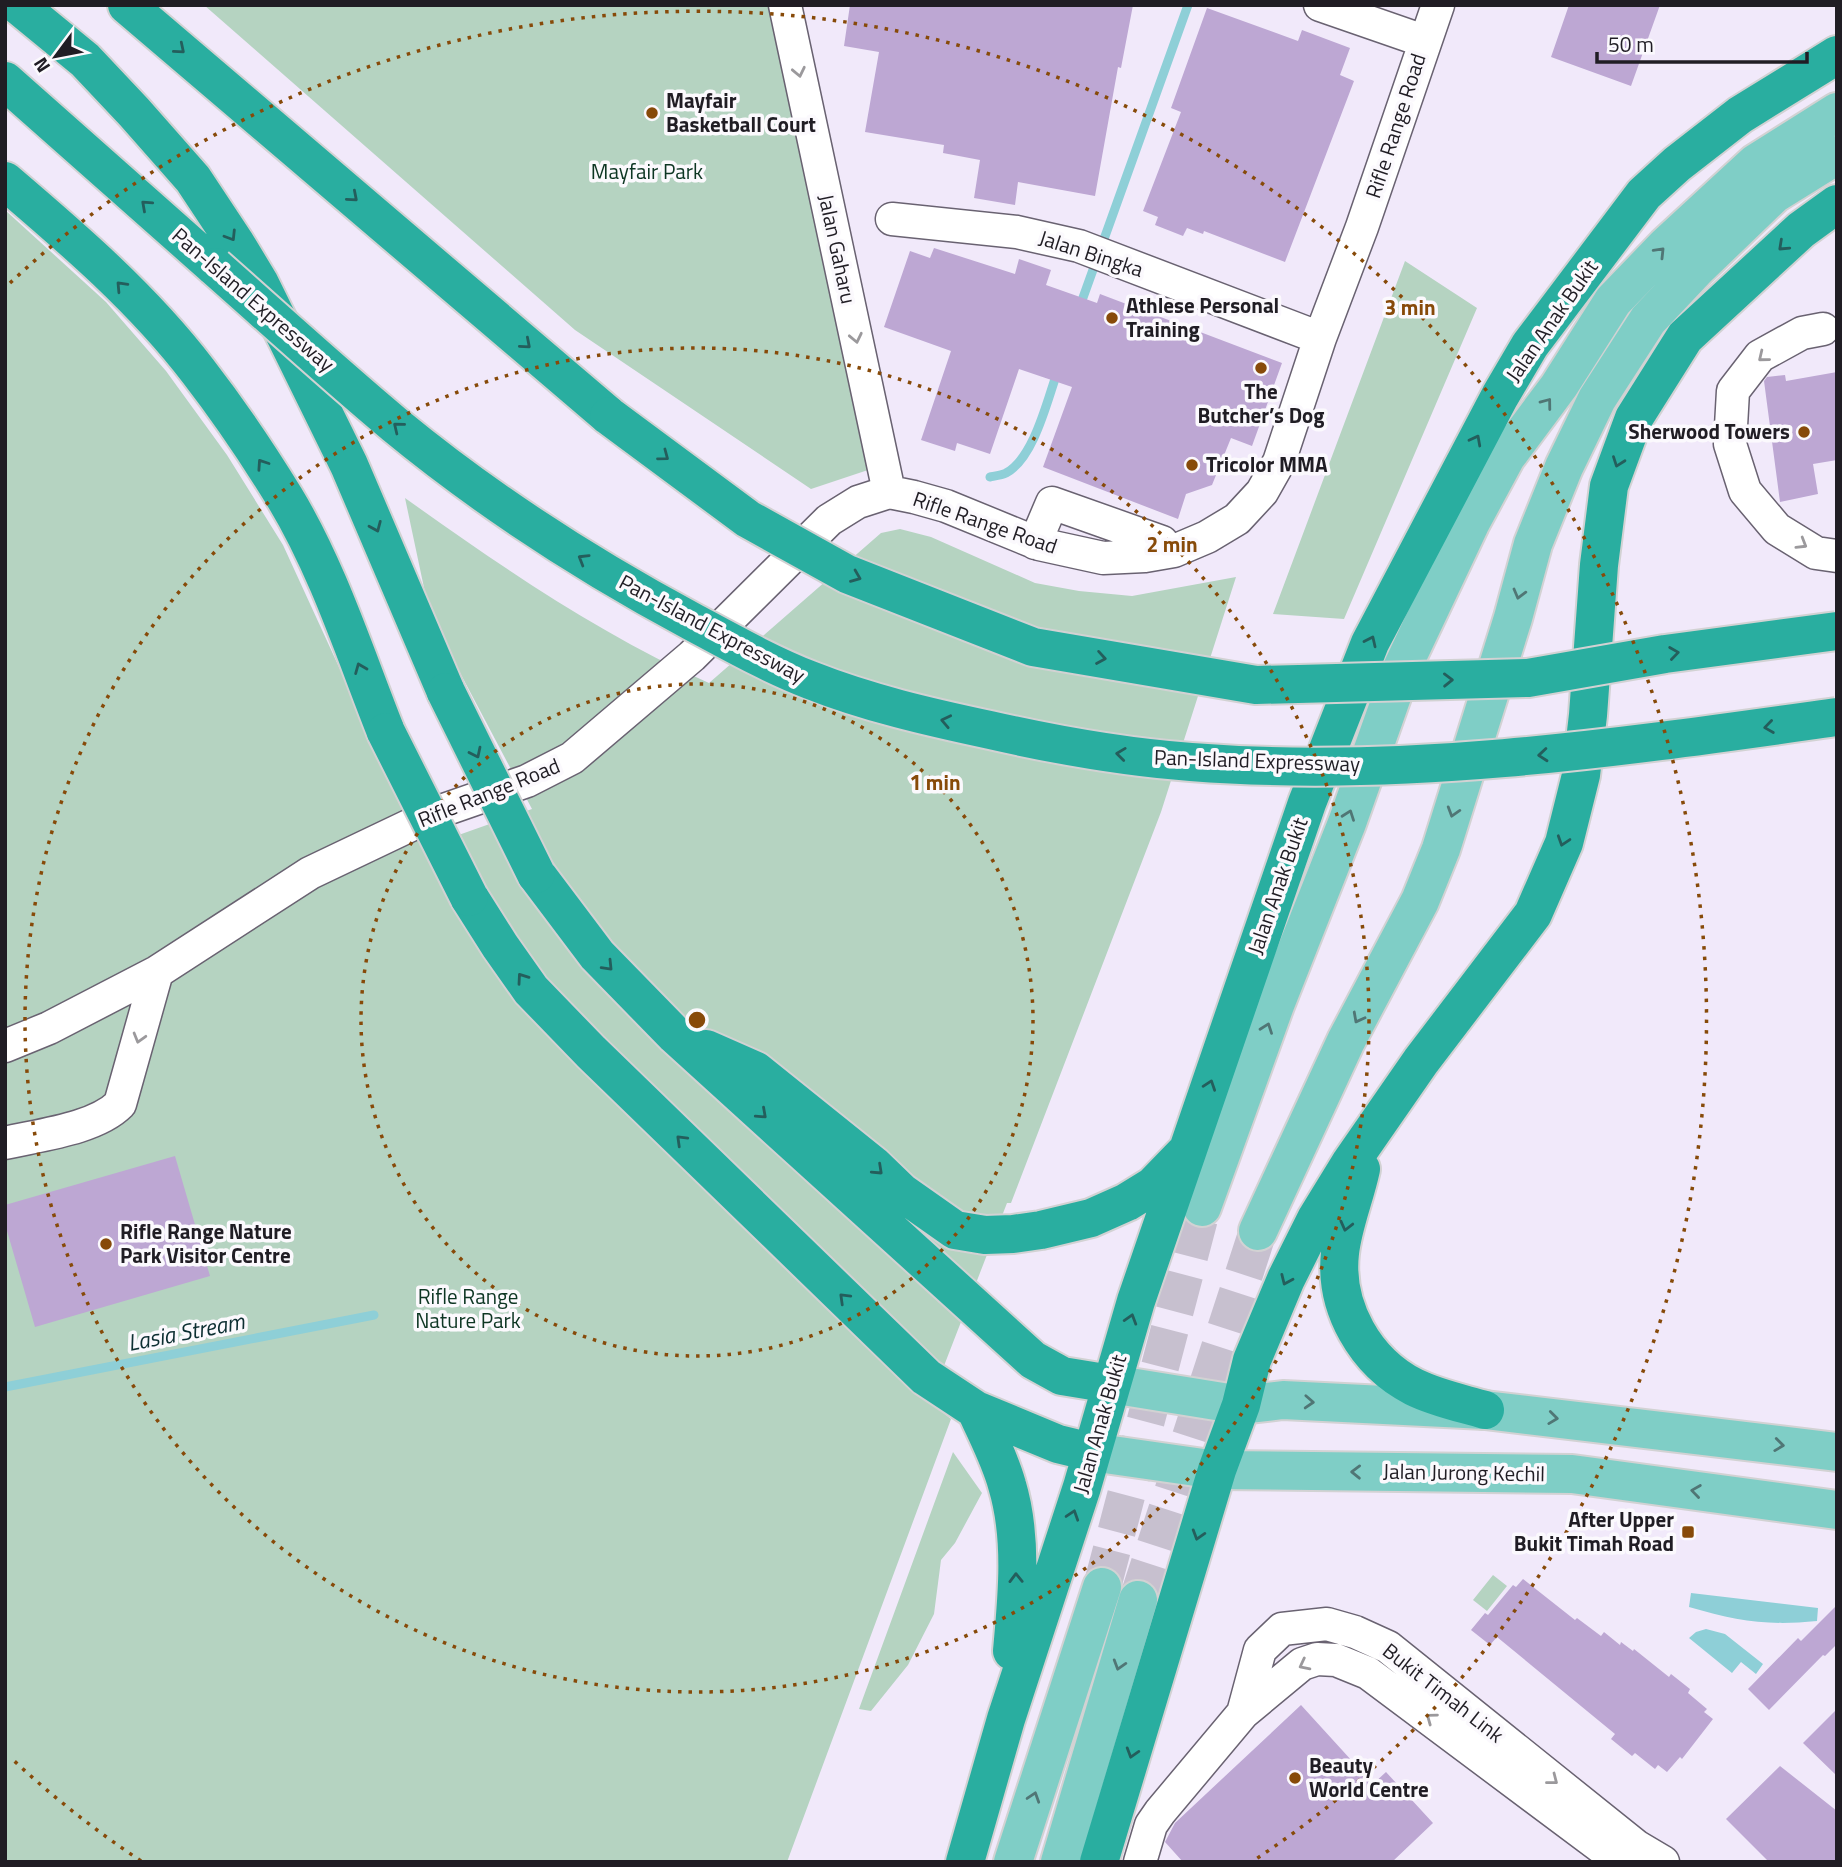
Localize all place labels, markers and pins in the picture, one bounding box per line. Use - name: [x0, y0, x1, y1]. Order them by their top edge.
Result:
- place label: Mayfair Basketball Court: [666, 84, 816, 140]
- marker: Mayfair Basketball Court: [644, 105, 660, 121]
- place label: Athlese Personal Training: [1126, 289, 1279, 345]
- marker: Athlese Personal Training: [1104, 310, 1120, 326]
- marker: The Butcher’s Dog: [1253, 360, 1269, 376]
- place label: The Butcher’s Dog: [1198, 375, 1324, 431]
- place label: Sherwood Towers: [1628, 415, 1790, 447]
- marker: Sherwood Towers: [1796, 424, 1812, 440]
- place label: Tricolor MMA: [1206, 448, 1328, 480]
- marker: Tricolor MMA: [1184, 457, 1200, 473]
- centre of rings: [685, 1008, 709, 1032]
- place label: Rifle Range Nature Park Visitor Centre: [120, 1215, 292, 1271]
- marker: Rifle Range Nature Park Visitor Centre: [98, 1236, 114, 1252]
- place label: After Upper Bukit Timah Road: [1514, 1503, 1674, 1559]
- marker: After Upper Bukit Timah Road: [1680, 1524, 1696, 1540]
- place label: Beauty World Centre: [1309, 1749, 1429, 1805]
- marker: Beauty World Centre: [1287, 1770, 1303, 1786]

